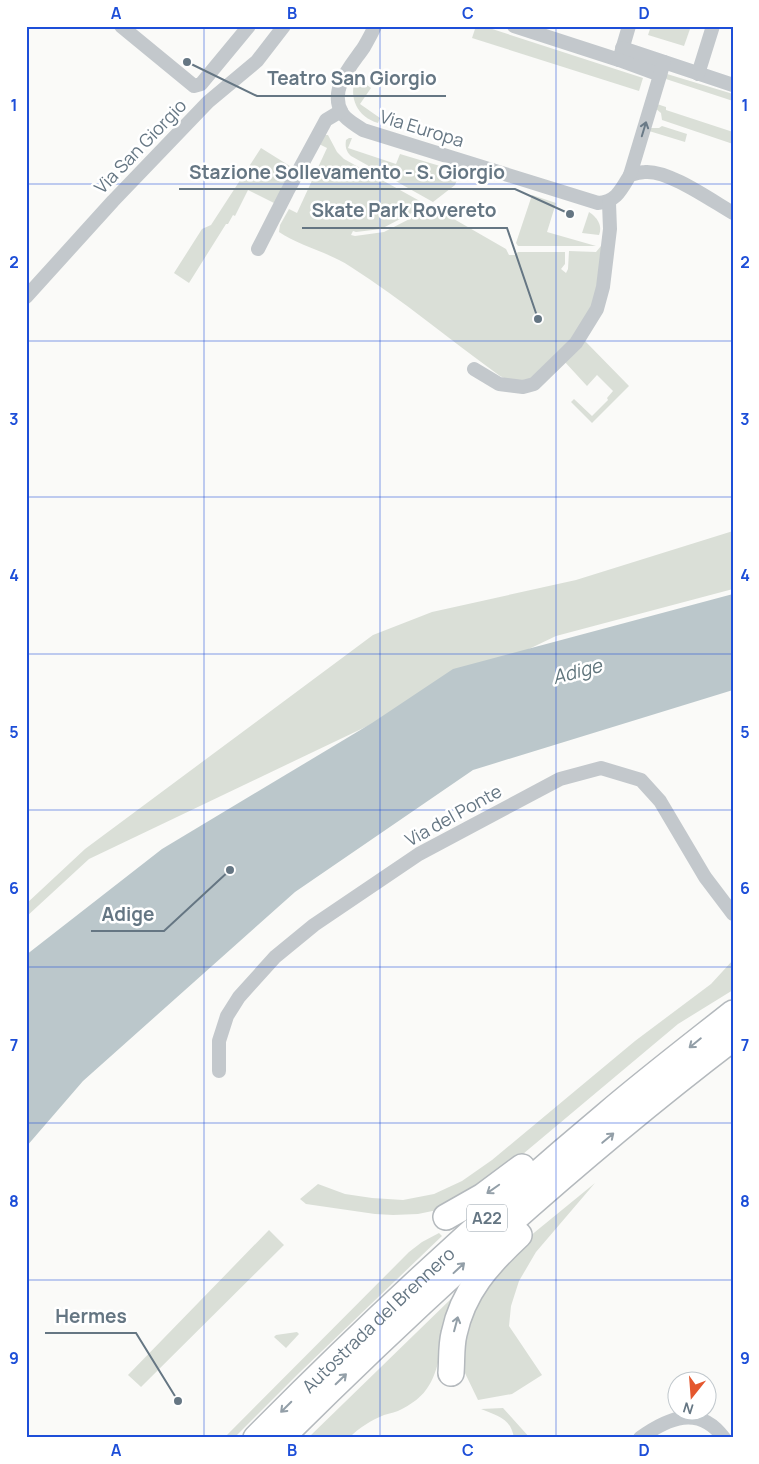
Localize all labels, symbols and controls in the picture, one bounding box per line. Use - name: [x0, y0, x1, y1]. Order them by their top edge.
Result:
- text: A: [111, 2, 122, 24]
- text: B: [287, 2, 297, 24]
- text: C: [462, 2, 474, 24]
- text: D: [638, 2, 650, 24]
- callout: Teatro San Giorgio: [257, 62, 446, 96]
- text: Teatro San Giorgio: [267, 65, 437, 91]
- street label: Via San Giorgio: [89, 93, 191, 199]
- text: 1: [10, 94, 18, 116]
- text: 1: [741, 94, 749, 116]
- street label: Via Europa: [377, 104, 467, 152]
- one-way arrow: [640, 121, 650, 137]
- callout: Stazione Sollevamento - S. Giorgio: [179, 155, 515, 189]
- text: Stazione Sollevamento - S. Giorgio: [189, 159, 505, 185]
- callout: Skate Park Rovereto: [302, 194, 507, 228]
- text: Skate Park Rovereto: [312, 197, 496, 223]
- text: 2: [9, 251, 19, 273]
- text: 2: [740, 251, 750, 273]
- text: 3: [9, 408, 19, 430]
- text: 3: [740, 408, 750, 430]
- text: 4: [9, 564, 19, 586]
- text: 4: [740, 564, 750, 586]
- water label: Adige: [549, 651, 606, 690]
- text: 5: [9, 721, 19, 743]
- text: 5: [740, 721, 750, 743]
- street label: Via del Ponte: [400, 779, 506, 851]
- text: 6: [9, 877, 19, 899]
- text: 6: [740, 877, 750, 899]
- callout: Adige: [91, 897, 164, 931]
- text: Adige: [102, 901, 154, 927]
- text: 7: [10, 1034, 18, 1056]
- text: 7: [741, 1034, 749, 1056]
- one-way arrow: [688, 1038, 701, 1049]
- one-way arrow: [601, 1133, 614, 1144]
- one-way arrow: [486, 1184, 500, 1194]
- text: 8: [9, 1190, 19, 1212]
- text: 8: [740, 1190, 750, 1212]
- road number: A22: [467, 1204, 507, 1232]
- street label: Autostrada del Brennero: [296, 1241, 459, 1398]
- one-way arrow: [452, 1262, 465, 1273]
- callout: Hermes: [45, 1299, 136, 1333]
- text: Hermes: [55, 1303, 127, 1329]
- one-way arrow: [452, 1317, 461, 1333]
- text: 9: [9, 1347, 19, 1369]
- text: 9: [740, 1347, 750, 1369]
- north arrow: [666, 1372, 716, 1422]
- one-way arrow: [334, 1373, 347, 1385]
- text: N: [680, 1398, 696, 1419]
- one-way arrow: [280, 1401, 292, 1414]
- text: A: [111, 1439, 122, 1461]
- text: B: [287, 1439, 297, 1461]
- text: C: [462, 1439, 474, 1461]
- text: D: [638, 1439, 650, 1461]

